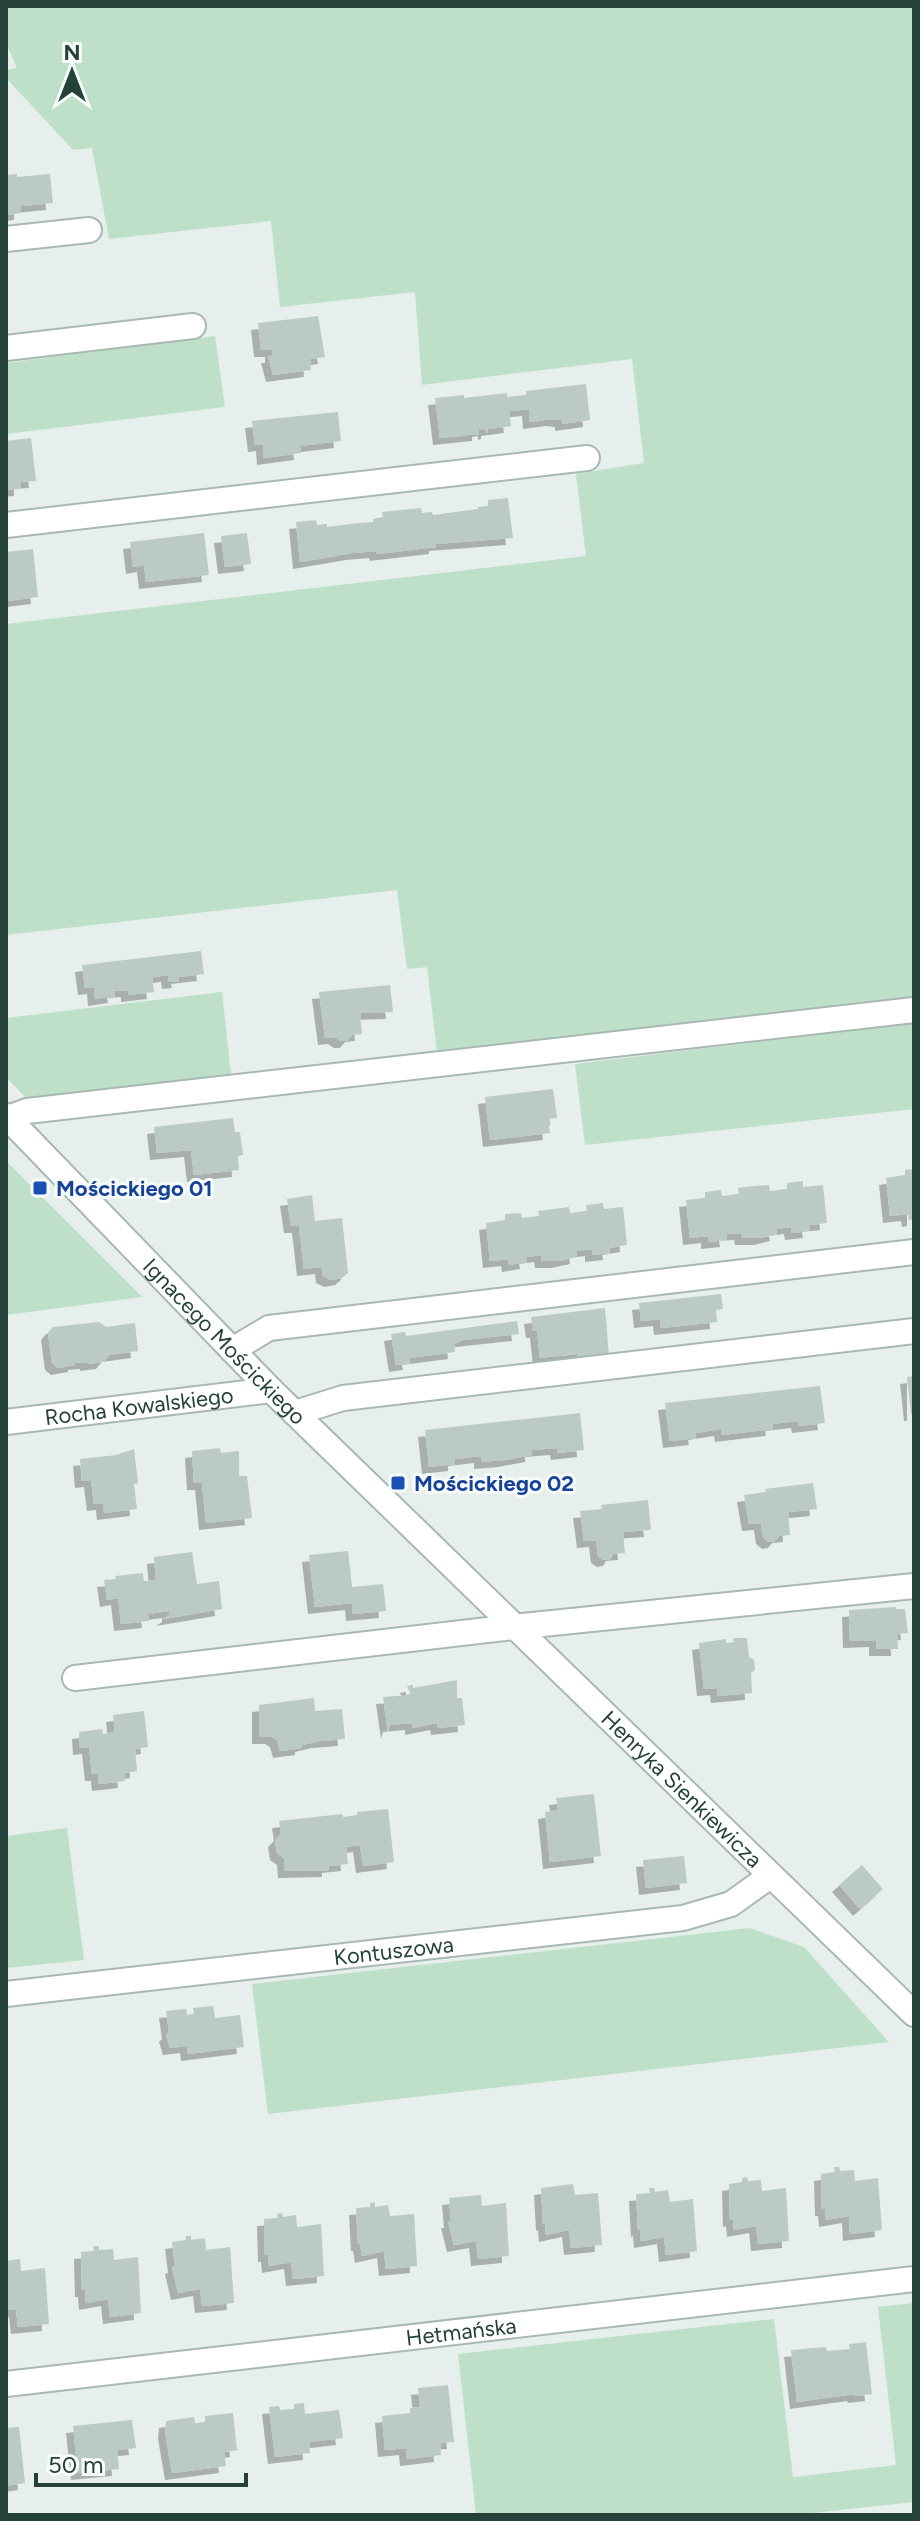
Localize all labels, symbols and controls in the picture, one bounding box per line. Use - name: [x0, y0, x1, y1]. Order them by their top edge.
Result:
- north arrow: [32, 32, 112, 112]
- text: N: [63, 39, 81, 66]
- place label: Mościckiego 01: [56, 1175, 213, 1202]
- marker: Mościckiego 01: [31, 1179, 49, 1197]
- street label: Ignacego Mościckiego: [137, 1253, 311, 1430]
- street label: Rocha Kowalskiego: [43, 1382, 235, 1431]
- place label: Mościckiego 02: [414, 1470, 574, 1497]
- marker: Mościckiego 02: [389, 1474, 407, 1492]
- street label: Henryka Sienkiewicza: [596, 1705, 768, 1873]
- street label: Kontuszowa: [332, 1931, 455, 1971]
- street label: Hetmańska: [404, 2312, 518, 2352]
- scale bar: [36, 2437, 246, 2487]
- text: 50 m: [48, 2450, 104, 2479]

